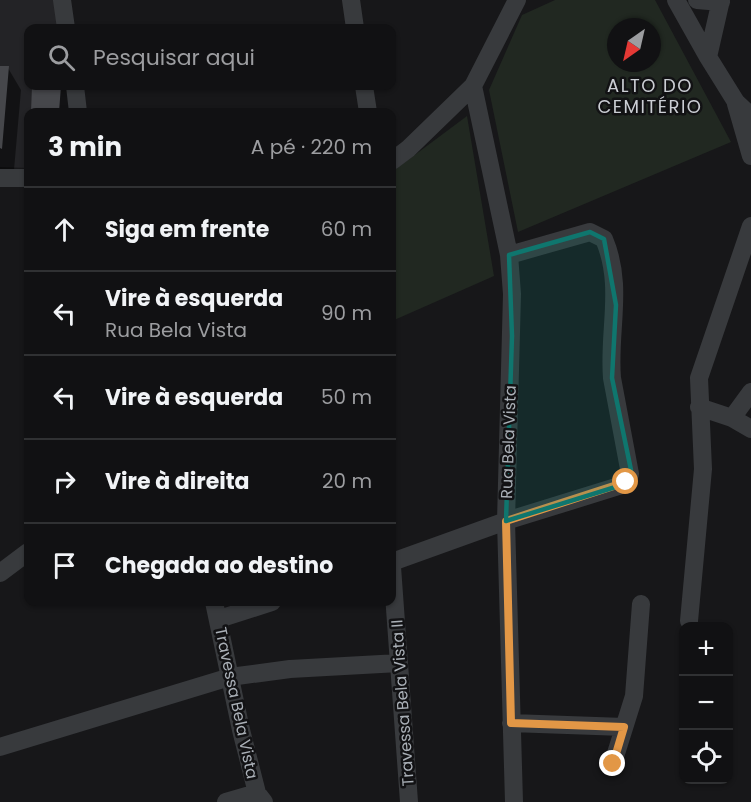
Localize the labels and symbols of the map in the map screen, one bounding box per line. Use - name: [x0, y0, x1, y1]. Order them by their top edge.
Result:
- north arrow: [607, 18, 661, 72]
- district label: ALTO DO CEMITÉRIO: [597, 73, 703, 119]
- street label: Rua Bela Vista: [495, 385, 522, 499]
- route start: [612, 468, 638, 494]
- street label: Travessa Bela Vista II: [385, 619, 420, 787]
- street label: Travessa Bela Vista: [209, 625, 264, 781]
- route end: [599, 750, 625, 776]

